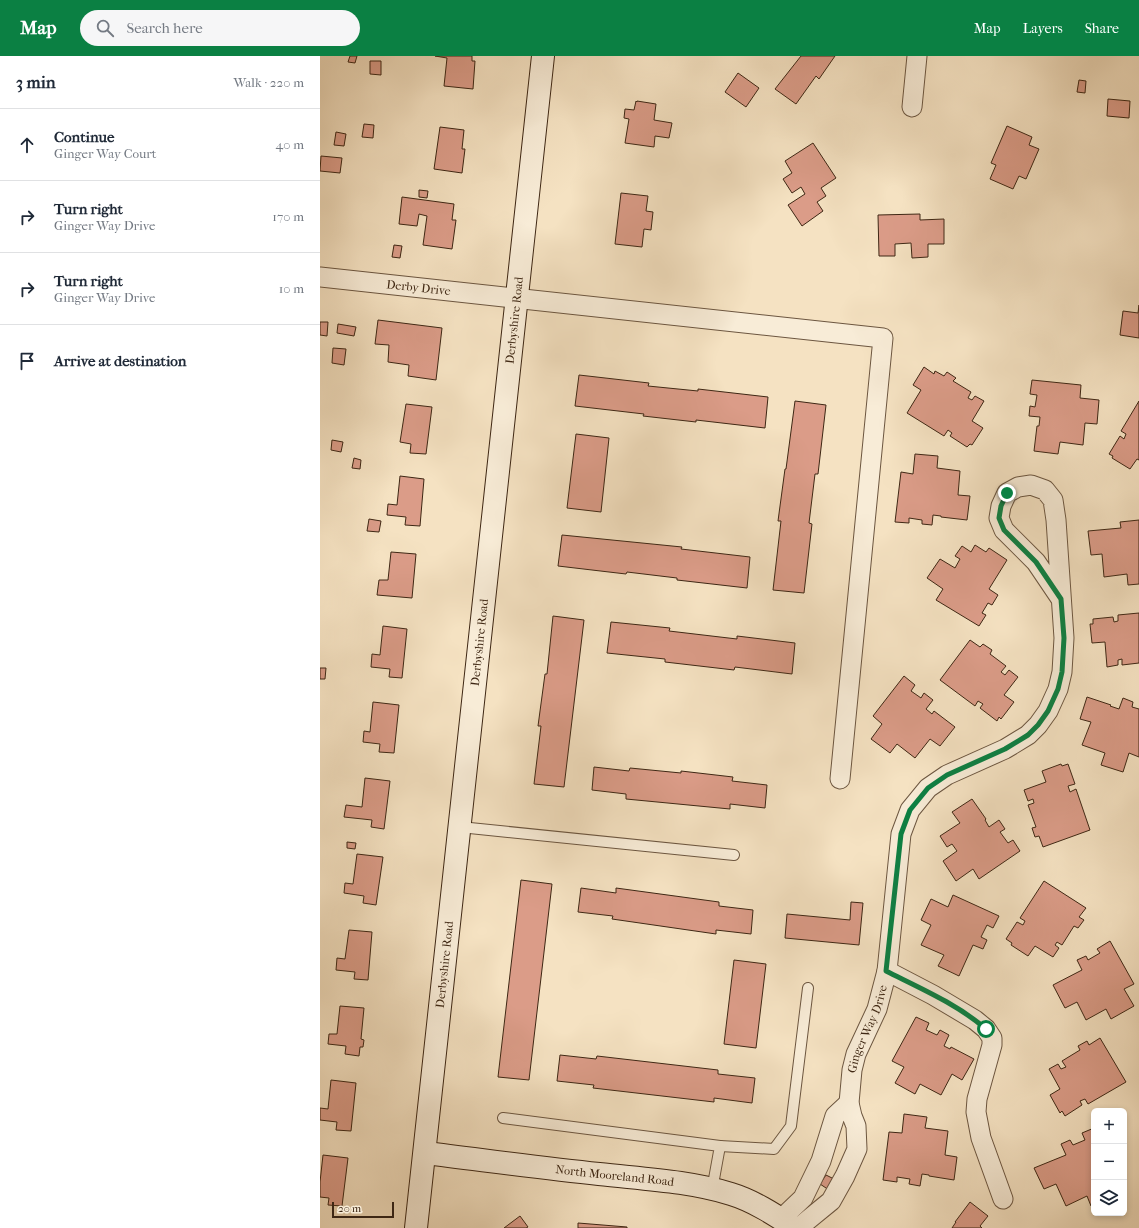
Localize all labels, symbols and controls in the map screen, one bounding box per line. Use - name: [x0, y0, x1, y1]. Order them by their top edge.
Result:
- search box: [80, 10, 360, 46]
- text: Map: [20, 17, 56, 39]
- icon: search: [94, 17, 116, 39]
- text: Search here: [126, 19, 203, 37]
- text: Map: [974, 20, 1001, 37]
- text: Layers: [1023, 20, 1063, 37]
- text: Share: [1085, 20, 1119, 37]
- text: 3 min: [16, 72, 56, 92]
- text: Walk · 220 m: [233, 75, 304, 90]
- text: Continue: [54, 128, 114, 146]
- icon: ahead: [16, 134, 38, 156]
- text: 40 m: [276, 137, 304, 152]
- text: Ginger Way Court: [54, 146, 157, 161]
- text: Turn right: [54, 200, 123, 218]
- icon: right: [16, 206, 38, 228]
- text: 170 m: [272, 209, 304, 224]
- text: Ginger Way Drive: [54, 218, 155, 233]
- text: Turn right: [54, 272, 123, 290]
- street label: Derbyshire Road: [503, 276, 526, 365]
- street label: Derby Drive: [386, 277, 451, 298]
- icon: right: [16, 278, 38, 300]
- text: 10 m: [279, 281, 304, 296]
- text: Ginger Way Drive: [54, 290, 155, 305]
- icon: arrive: [16, 350, 38, 372]
- text: Arrive at destination: [54, 352, 186, 370]
- route end: [998, 484, 1016, 502]
- street label: Derbyshire Road: [468, 598, 491, 687]
- street label: Derbyshire Road: [433, 920, 456, 1009]
- street label: Ginger Way Drive: [844, 983, 890, 1075]
- route start: [977, 1020, 995, 1038]
- map controls: [1091, 1108, 1127, 1216]
- button: +: [1091, 1108, 1127, 1144]
- button: −: [1091, 1144, 1127, 1180]
- street label: North Mooreland Road: [555, 1162, 675, 1189]
- button: layers: [1091, 1180, 1127, 1216]
- scale bar: [332, 1200, 394, 1219]
- text: 20 m: [338, 1202, 361, 1215]

